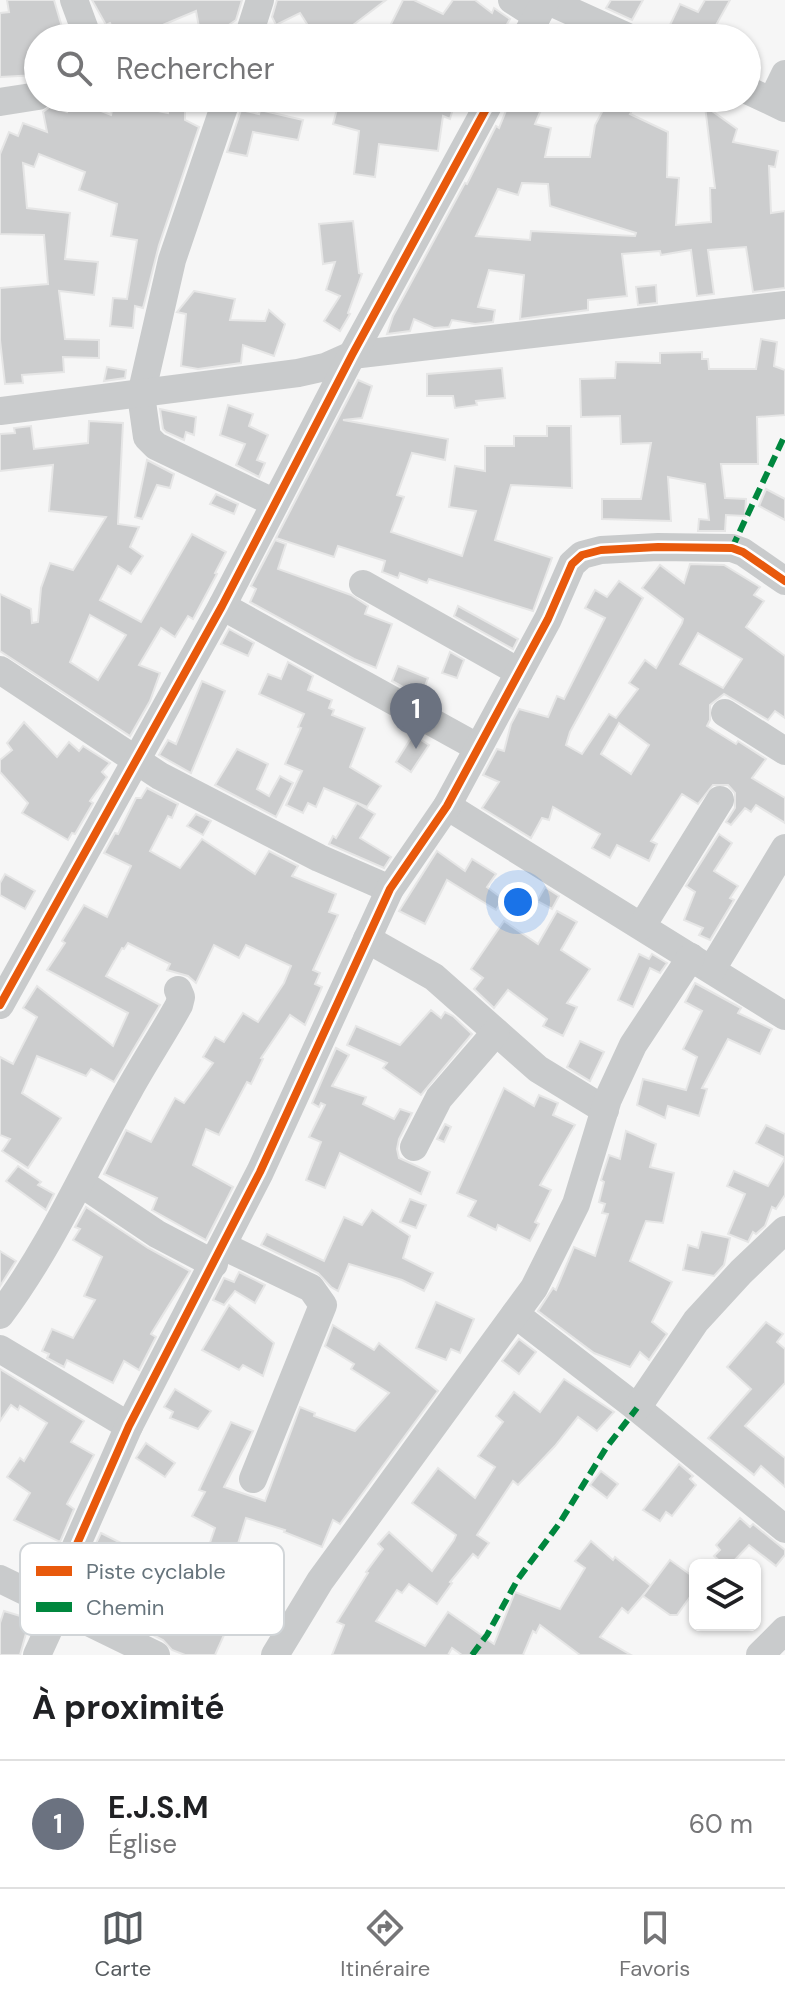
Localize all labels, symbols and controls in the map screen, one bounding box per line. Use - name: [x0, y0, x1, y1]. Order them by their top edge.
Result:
- search box: [24, 24, 761, 112]
- icon: search: [52, 46, 96, 90]
- text: Rechercher: [116, 49, 275, 88]
- pin: 1: [390, 683, 442, 749]
- your location: [498, 882, 538, 922]
- legend: [20, 1543, 284, 1635]
- text: Piste cyclable: [86, 1557, 226, 1586]
- map controls: [689, 1559, 761, 1631]
- button: layers: [689, 1559, 761, 1631]
- text: Chemin: [86, 1593, 164, 1622]
- text: À proximité: [32, 1685, 225, 1730]
- text: E.J.S.M: [108, 1788, 209, 1827]
- text: 1: [53, 1807, 63, 1841]
- text: 60 m: [689, 1807, 753, 1841]
- text: Église: [108, 1827, 177, 1861]
- tab: Carte: [95, 1906, 151, 1983]
- tab: Itinéraire: [340, 1906, 430, 1983]
- tab: Favoris: [619, 1906, 690, 1983]

